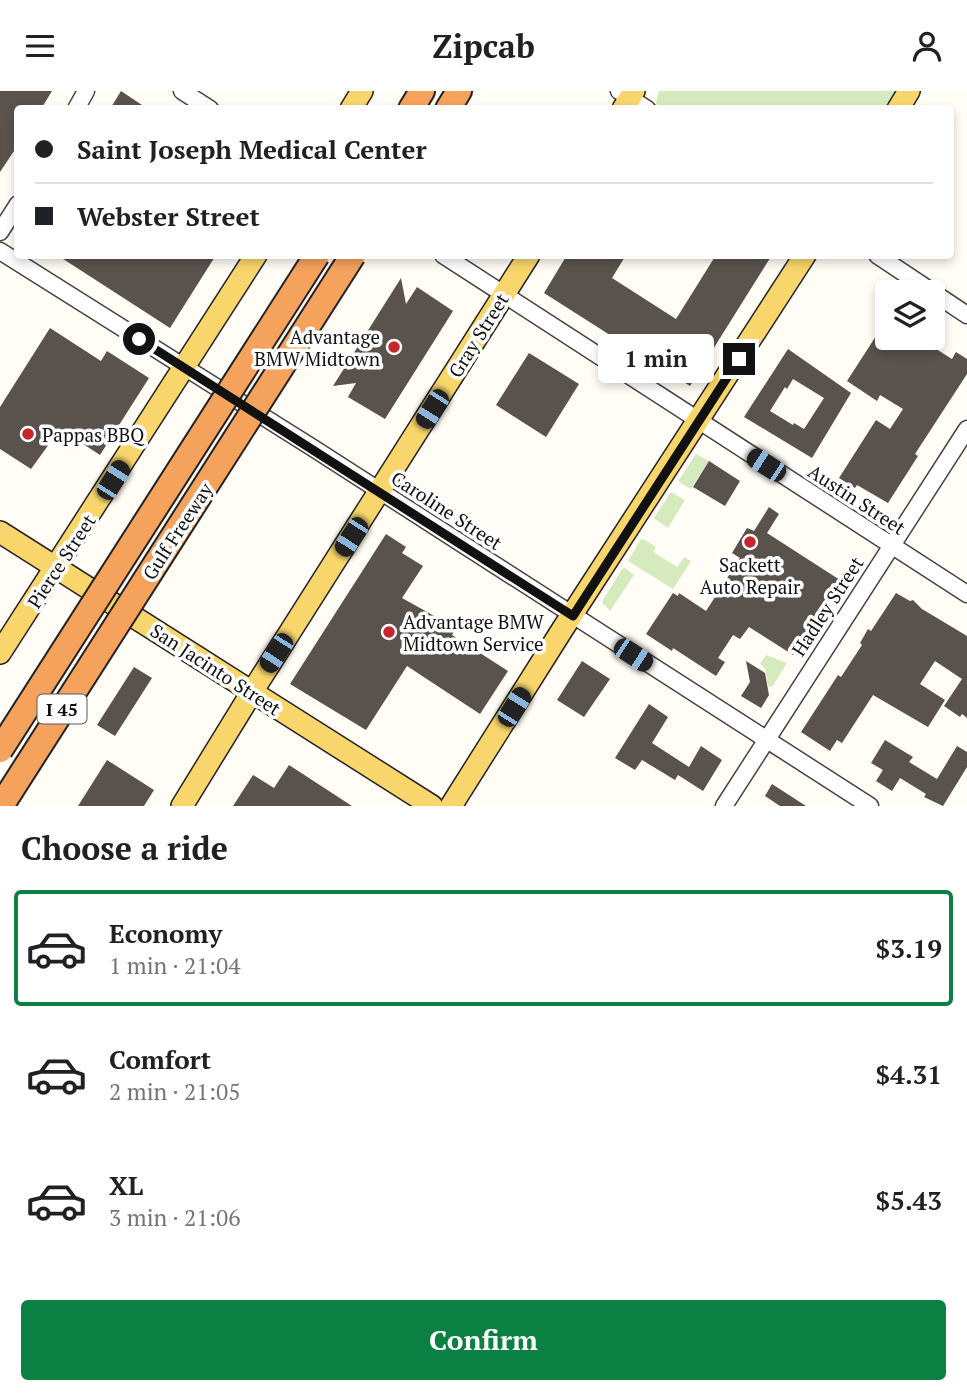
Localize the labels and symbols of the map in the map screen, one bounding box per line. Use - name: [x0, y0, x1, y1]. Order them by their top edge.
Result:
- street label: Gray Street: [442, 288, 514, 382]
- route start: [123, 323, 155, 355]
- place label: Advantage BMW Midtown: [254, 324, 380, 371]
- callout: 1 min: [599, 335, 714, 383]
- marker: Advantage BMW Midtown: [386, 339, 402, 355]
- route end: [723, 343, 755, 375]
- car: [412, 386, 453, 432]
- place label: Pappas BBQ: [42, 422, 145, 447]
- marker: Pappas BBQ: [20, 426, 36, 442]
- car: [743, 445, 790, 485]
- car: [93, 457, 134, 503]
- street label: Austin Street: [803, 458, 911, 540]
- street label: Caroline Street: [387, 465, 507, 555]
- street label: Gulf Freeway: [136, 477, 218, 584]
- street label: Pierce Street: [21, 509, 101, 613]
- car: [331, 514, 372, 560]
- marker: Sackett Auto Repair: [742, 534, 758, 550]
- street label: Hadley Street: [786, 551, 868, 661]
- place label: Sackett Auto Repair: [700, 552, 801, 599]
- place label: Advantage BMW Midtown Service: [403, 609, 544, 656]
- street label: San Jacinto Street: [146, 618, 286, 720]
- marker: Advantage BMW Midtown Service: [381, 624, 397, 640]
- car: [256, 630, 297, 676]
- car: [610, 635, 657, 675]
- car: [494, 684, 535, 730]
- road number: I 45: [38, 695, 86, 723]

